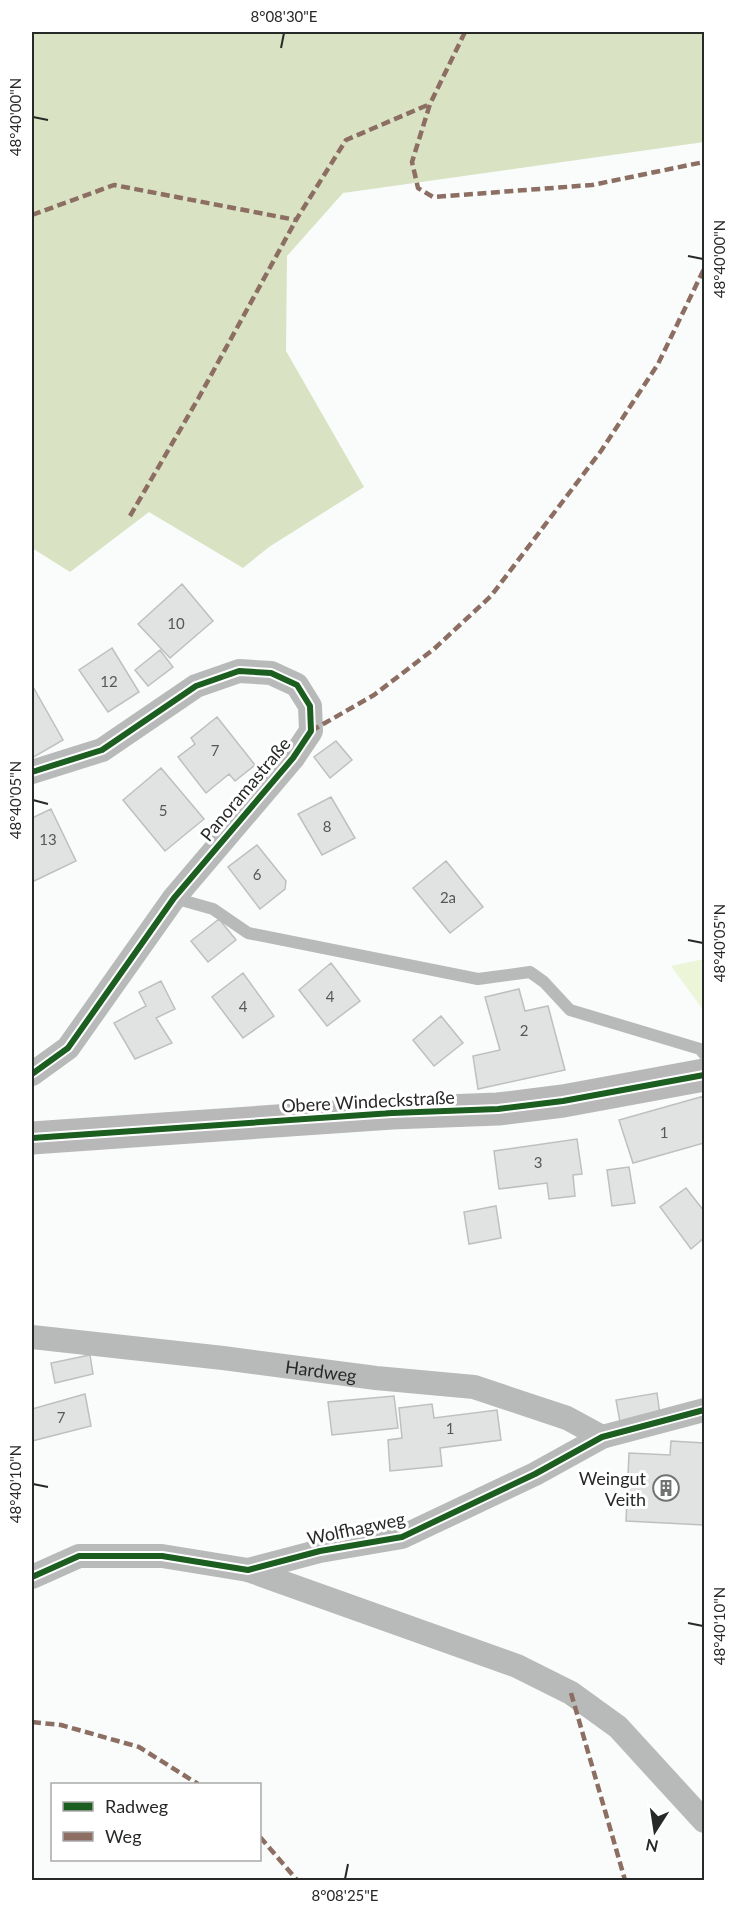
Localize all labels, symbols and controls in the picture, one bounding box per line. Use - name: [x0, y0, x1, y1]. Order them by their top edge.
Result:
- text: 8°08'30"E: [251, 7, 318, 25]
- text: 48°40'00"N: [6, 78, 24, 156]
- text: 48°40'00"N: [710, 220, 728, 298]
- house number: 10: [167, 614, 185, 632]
- house number: 12: [100, 672, 118, 690]
- street label: Panoramastraße: [195, 733, 295, 845]
- house number: 7: [211, 741, 220, 759]
- text: 48°40'05"N: [6, 761, 24, 839]
- house number: 5: [159, 801, 167, 819]
- house number: 8: [323, 817, 331, 835]
- house number: 13: [39, 830, 57, 848]
- house number: 6: [253, 865, 262, 883]
- house number: 2a: [440, 888, 456, 906]
- text: 48°40'05"N: [710, 904, 728, 982]
- house number: 4: [326, 987, 335, 1005]
- house number: 4: [239, 997, 248, 1015]
- house number: 2: [520, 1021, 528, 1039]
- street label: Obere Windeckstraße: [281, 1085, 455, 1117]
- house number: 1: [660, 1123, 668, 1141]
- house number: 3: [534, 1153, 542, 1171]
- street label: Hardweg: [284, 1355, 358, 1386]
- house number: 7: [57, 1408, 66, 1426]
- house number: 1: [446, 1419, 454, 1437]
- text: 48°40'10"N: [6, 1445, 24, 1523]
- place label: Weingut Veith: [579, 1467, 647, 1510]
- building icon: Weingut Veith: [651, 1473, 681, 1503]
- street label: Wolfhagweg: [305, 1507, 407, 1549]
- text: 48°40'10"N: [710, 1587, 728, 1665]
- legend: [51, 1783, 261, 1861]
- text: Radweg: [105, 1795, 168, 1817]
- north arrow: [625, 1801, 685, 1861]
- text: Weg: [105, 1825, 142, 1847]
- text: N: [644, 1836, 660, 1857]
- text: 8°08'25"E: [312, 1886, 379, 1904]

